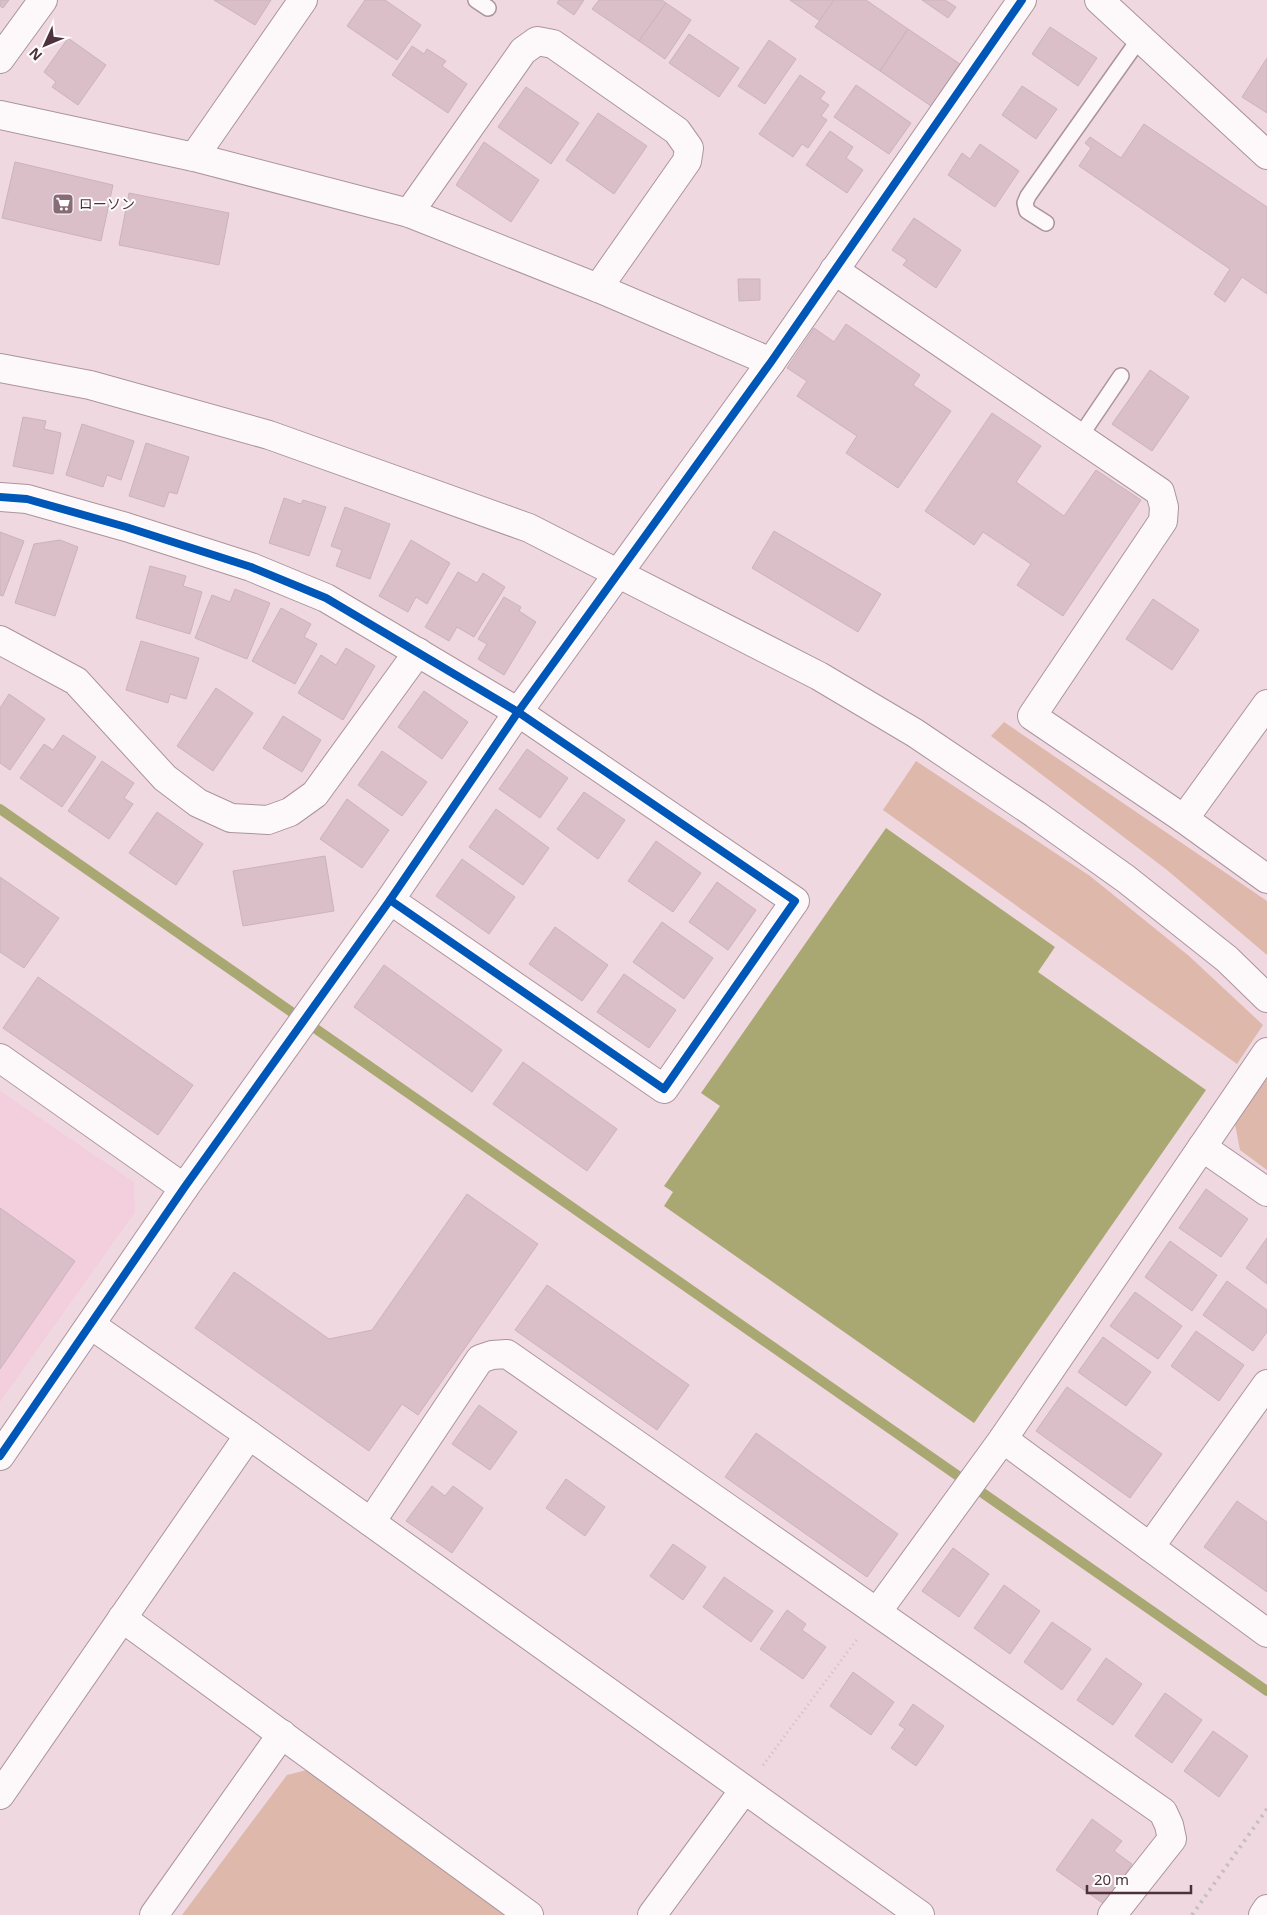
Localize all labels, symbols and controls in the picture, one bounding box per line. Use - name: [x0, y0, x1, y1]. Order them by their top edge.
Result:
- north arrow: [20, 20, 70, 70]
- text: N: [24, 44, 46, 65]
- supermarket icon: ローソン: [51, 192, 75, 216]
- place label: ローソン: [79, 194, 135, 213]
- scale bar: [1087, 1862, 1191, 1894]
- text: 20 m: [1094, 1869, 1129, 1889]

